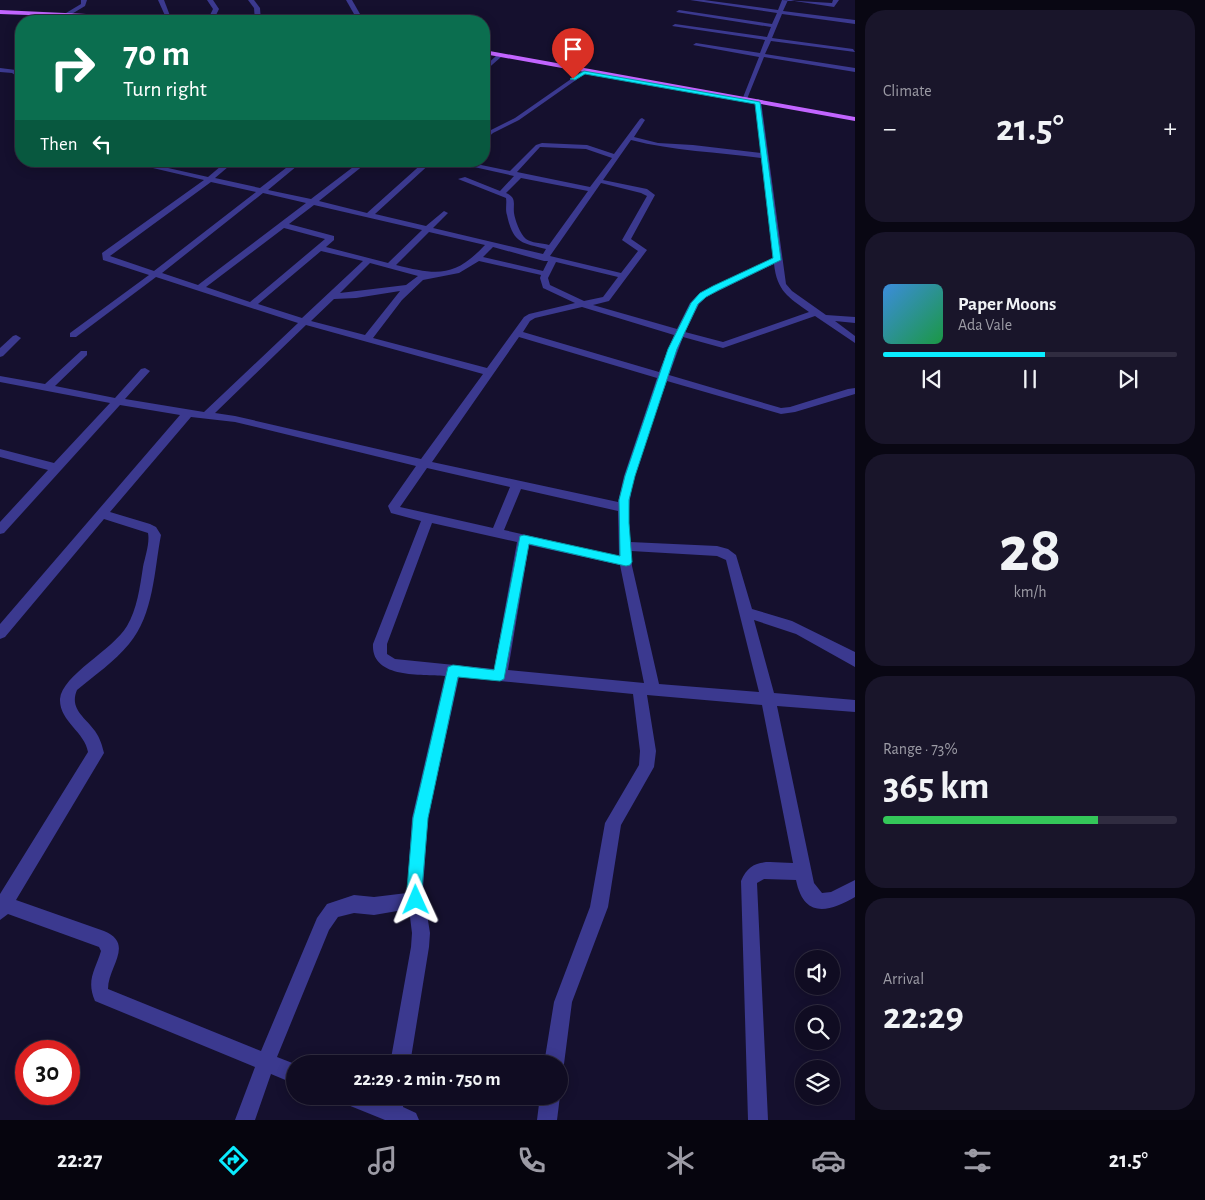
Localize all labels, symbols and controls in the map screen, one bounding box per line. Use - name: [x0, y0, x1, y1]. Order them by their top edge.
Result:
- pin: [552, 28, 594, 79]
- icon: right: [40, 35, 105, 100]
- icon: arrive: [559, 35, 587, 63]
- text: 70 m: [123, 37, 190, 72]
- text: Turn right: [123, 78, 207, 100]
- text: Climate: [883, 83, 932, 99]
- text: 21.5°: [996, 110, 1064, 148]
- text: −: [883, 115, 896, 143]
- text: +: [1164, 115, 1177, 143]
- icon: left: [88, 130, 116, 158]
- text: Then: [40, 135, 78, 154]
- text: Paper Moons: [958, 295, 1056, 314]
- text: Ada Vale: [958, 317, 1012, 333]
- icon: previous: [918, 365, 946, 393]
- icon: pause: [1016, 365, 1044, 393]
- icon: next: [1114, 365, 1142, 393]
- text: 28: [999, 518, 1061, 583]
- text: km/h: [1013, 584, 1047, 600]
- text: Range · 73%: [883, 741, 958, 757]
- text: 365 km: [883, 768, 989, 806]
- position arrow: [389, 873, 441, 925]
- map controls: [795, 950, 840, 1105]
- button: sound: [795, 950, 840, 995]
- text: Arrival: [883, 971, 924, 987]
- text: 22:29: [883, 998, 964, 1036]
- button: search: [795, 1005, 840, 1050]
- speed limit sign: 30: [15, 1040, 80, 1105]
- button: layers: [795, 1060, 840, 1105]
- text: 22:29 · 2 min · 750 m: [353, 1070, 501, 1089]
- icon: directions: [216, 1143, 251, 1178]
- icon: music: [365, 1143, 400, 1178]
- icon: phone: [514, 1143, 549, 1178]
- icon: climate: [663, 1143, 698, 1178]
- icon: car: [811, 1143, 846, 1178]
- icon: filters: [960, 1143, 995, 1178]
- text: 22:27: [57, 1149, 103, 1171]
- text: 21.5°: [1109, 1149, 1148, 1171]

